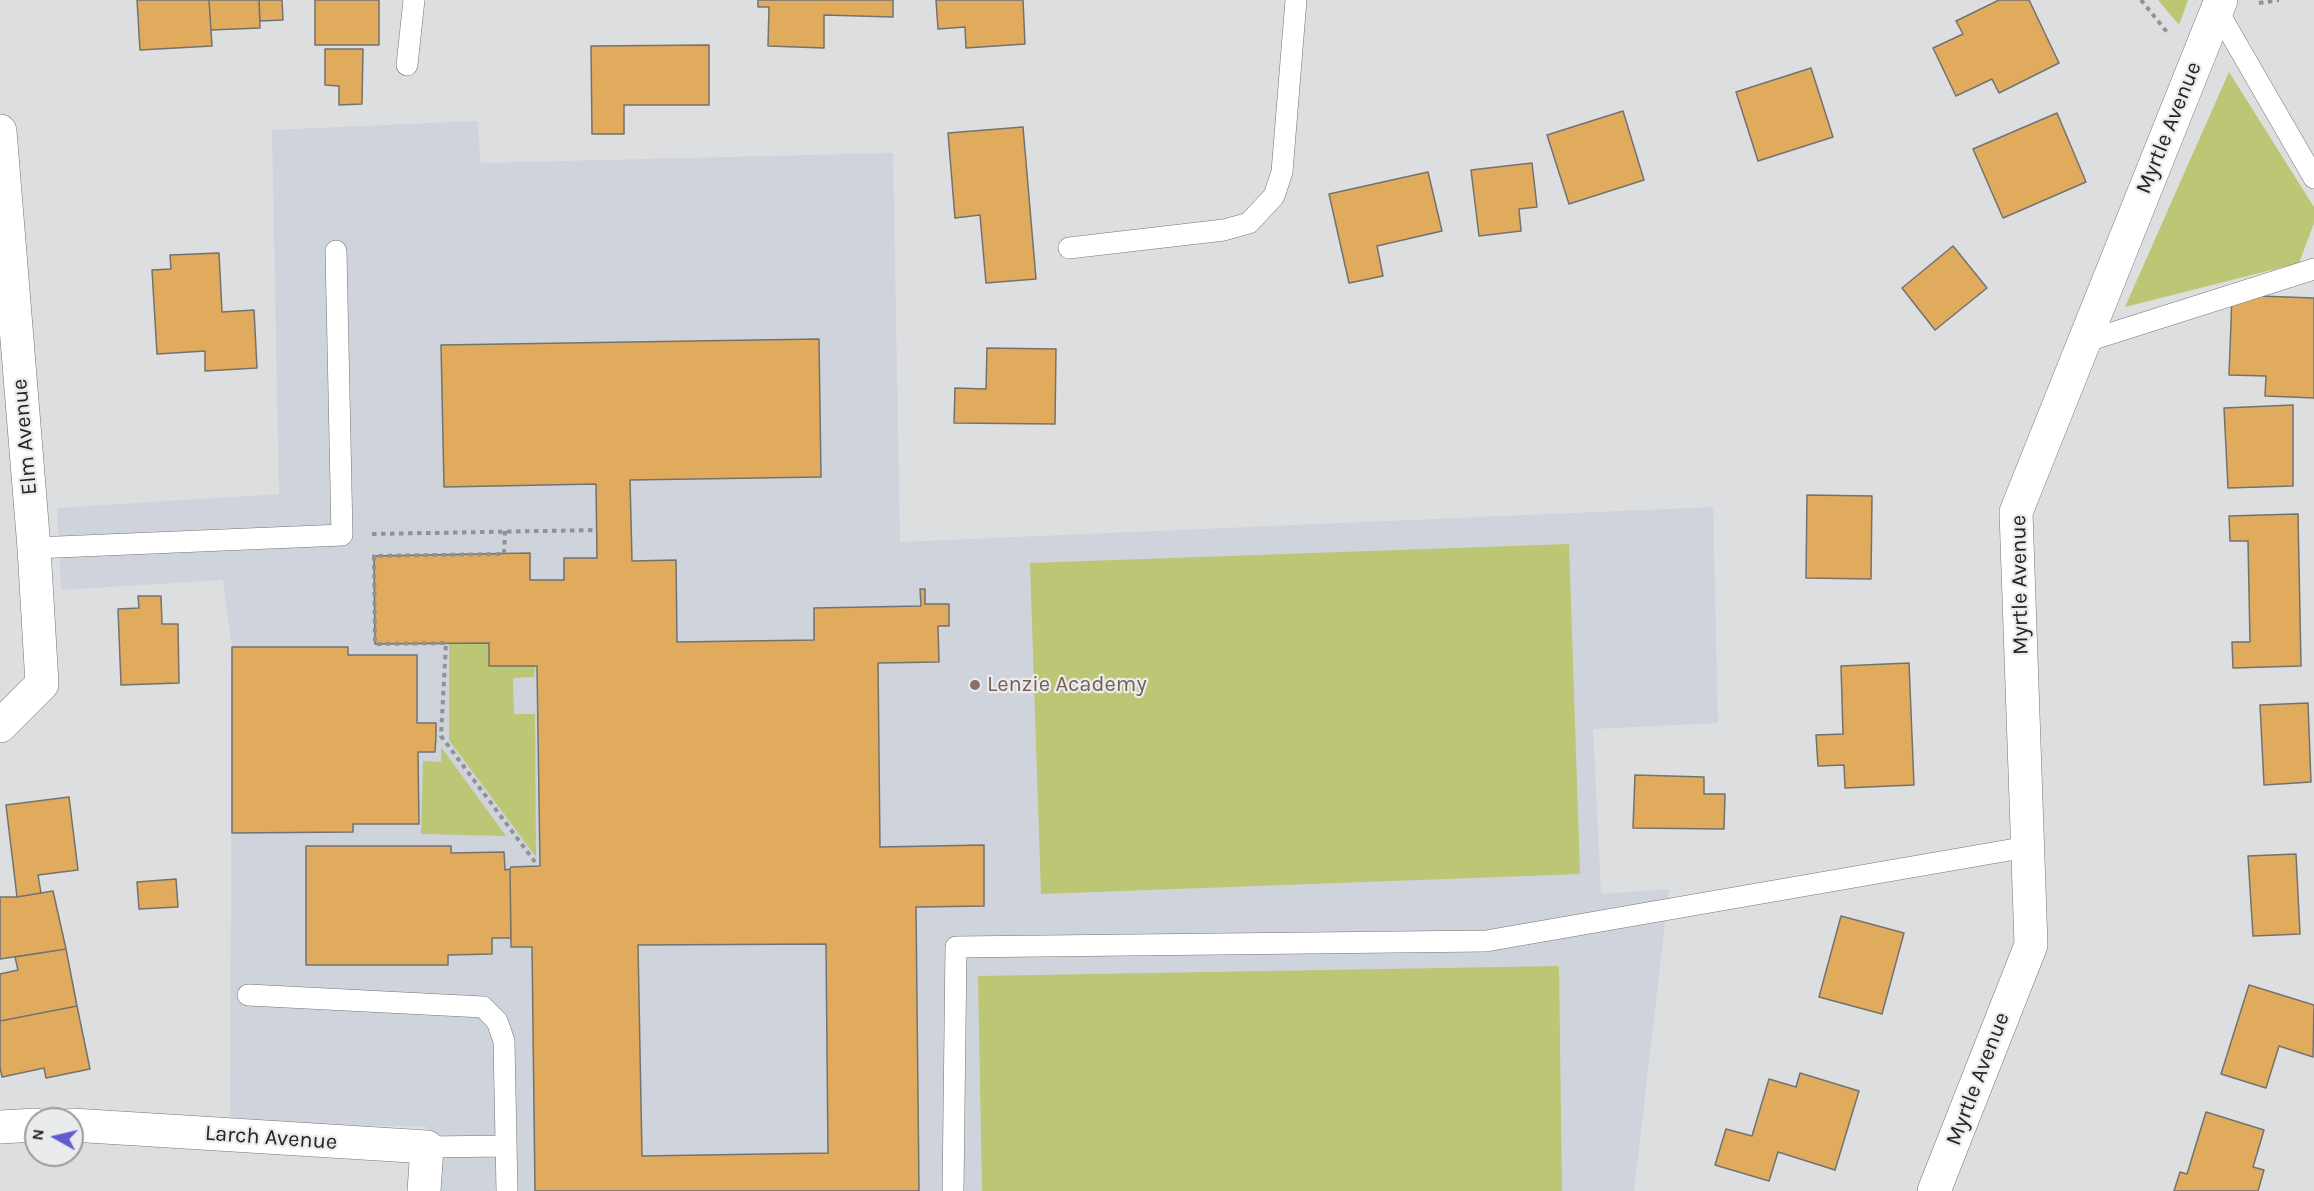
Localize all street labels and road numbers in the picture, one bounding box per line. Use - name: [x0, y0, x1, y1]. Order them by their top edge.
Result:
- street label: Myrtle Avenue: [2131, 58, 2207, 198]
- street label: Elm Avenue: [7, 378, 43, 496]
- street label: Myrtle Avenue: [2006, 515, 2034, 655]
- street label: Myrtle Avenue: [1941, 1009, 2015, 1149]
- street label: Larch Avenue: [204, 1120, 338, 1156]

